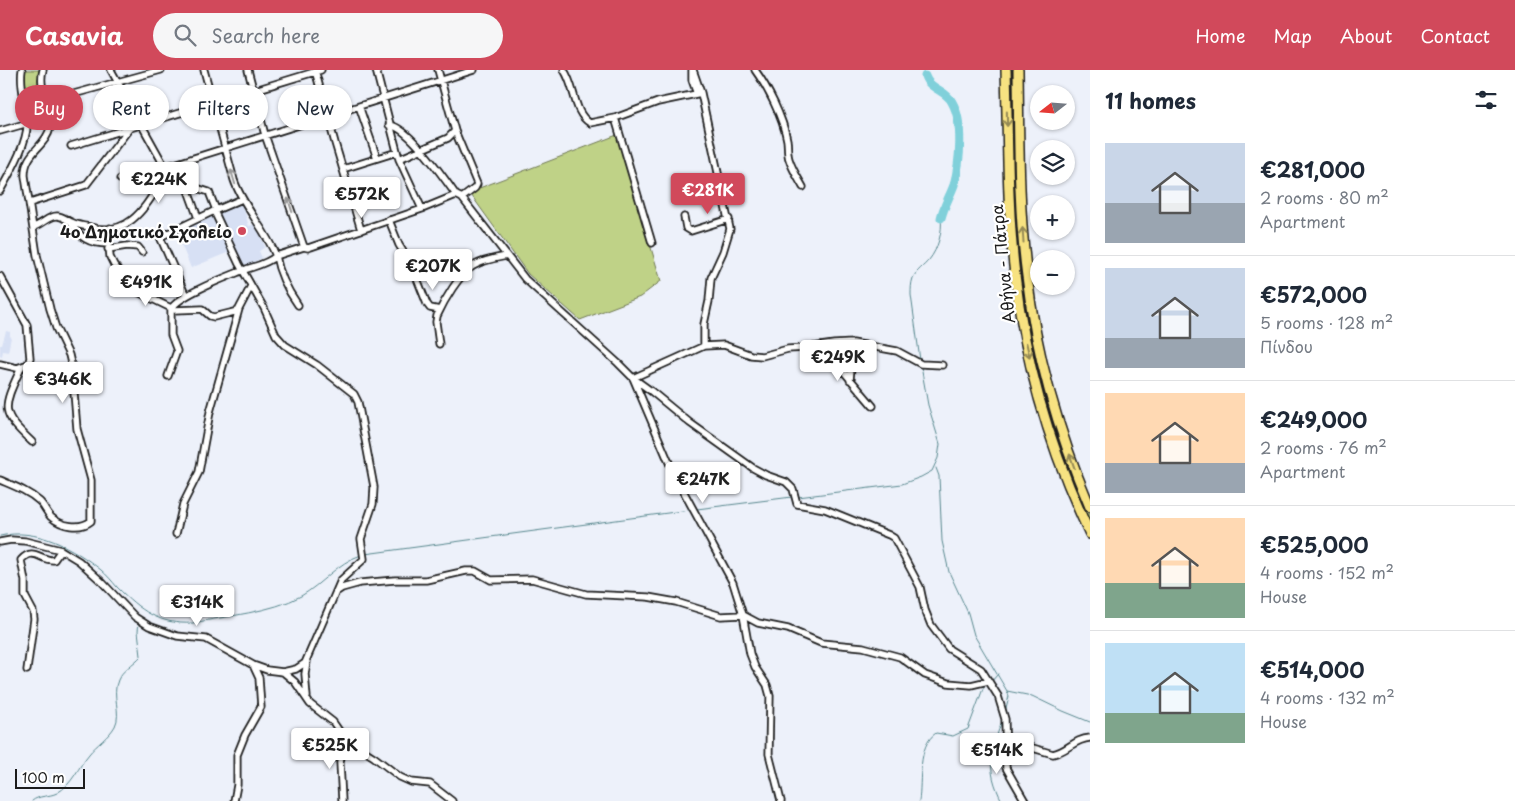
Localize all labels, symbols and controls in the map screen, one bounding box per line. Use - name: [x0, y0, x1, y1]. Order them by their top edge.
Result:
- search box: [153, 13, 503, 58]
- text: Casavia: [25, 17, 123, 53]
- icon: search: [171, 21, 199, 49]
- text: Search here: [211, 21, 320, 49]
- text: Home: [1195, 22, 1245, 49]
- text: Map: [1273, 22, 1312, 49]
- text: About: [1340, 22, 1392, 49]
- text: Contact: [1420, 22, 1490, 49]
- text: 11 homes: [1105, 84, 1196, 116]
- chip: Buy: [15, 85, 83, 130]
- chip: Rent: [93, 85, 169, 130]
- chip: Filters: [179, 85, 268, 130]
- chip: New: [278, 85, 352, 130]
- north arrow: [1030, 85, 1075, 130]
- map controls: [1030, 85, 1075, 295]
- icon: filters: [1472, 86, 1500, 114]
- one-way arrow: [1003, 110, 1012, 126]
- button: layers: [1030, 140, 1075, 185]
- text: €281,000: [1260, 153, 1365, 185]
- pin: €224K: [124, 162, 194, 204]
- icon: home: [1145, 163, 1205, 223]
- text: €224K: [131, 166, 187, 190]
- one-way arrow: [228, 170, 238, 186]
- pin: €281K: [673, 172, 743, 215]
- pin: €572K: [327, 176, 397, 219]
- text: €281K: [682, 177, 734, 201]
- text: €572K: [334, 181, 390, 205]
- text: 2 rooms · 80 m²: [1260, 185, 1389, 209]
- button: +: [1030, 195, 1075, 240]
- one-way arrow: [285, 198, 294, 213]
- street label: Αθήνα - Πάτρα: [984, 203, 1020, 325]
- text: Apartment: [1260, 209, 1345, 233]
- place label: 4ο Δημοτικό Σχολείο: [60, 219, 232, 243]
- marker: 4ο Δημοτικό Σχολείο: [236, 225, 248, 237]
- one-way arrow: [1018, 227, 1028, 243]
- pin: €207K: [398, 248, 468, 291]
- button: −: [1030, 250, 1075, 295]
- text: €207K: [405, 253, 461, 277]
- pin: €491K: [111, 264, 181, 307]
- text: €491K: [120, 269, 172, 293]
- text: €572,000: [1260, 278, 1367, 310]
- icon: home: [1145, 288, 1205, 348]
- text: 5 rooms · 128 m²: [1260, 310, 1393, 334]
- text: Πίνδου: [1260, 334, 1313, 358]
- pin: €249K: [803, 340, 873, 382]
- one-way arrow: [1024, 341, 1033, 357]
- text: €249K: [811, 344, 865, 368]
- pin: €346K: [28, 362, 98, 404]
- text: €346K: [34, 366, 92, 390]
- text: €249,000: [1260, 403, 1367, 435]
- icon: home: [1145, 413, 1205, 473]
- text: 2 rooms · 76 m²: [1260, 435, 1387, 459]
- one-way arrow: [1067, 454, 1076, 470]
- text: Apartment: [1260, 459, 1345, 483]
- pin: €247K: [668, 462, 738, 504]
- text: €247K: [676, 466, 730, 490]
- text: €525,000: [1260, 528, 1369, 560]
- icon: home: [1145, 538, 1205, 598]
- text: 4 rooms · 152 m²: [1260, 560, 1394, 584]
- pin: €314K: [162, 584, 232, 627]
- text: House: [1260, 584, 1307, 608]
- text: €314K: [170, 589, 224, 613]
- text: €514,000: [1260, 653, 1365, 685]
- icon: home: [1145, 663, 1205, 723]
- text: 4 rooms · 132 m²: [1260, 685, 1395, 709]
- text: House: [1260, 709, 1307, 733]
- pin: €525K: [295, 728, 365, 770]
- text: €525K: [302, 732, 358, 756]
- pin: €514K: [962, 732, 1032, 775]
- text: €514K: [971, 737, 1023, 761]
- scale bar: [15, 766, 85, 789]
- text: 100 m: [22, 767, 65, 788]

